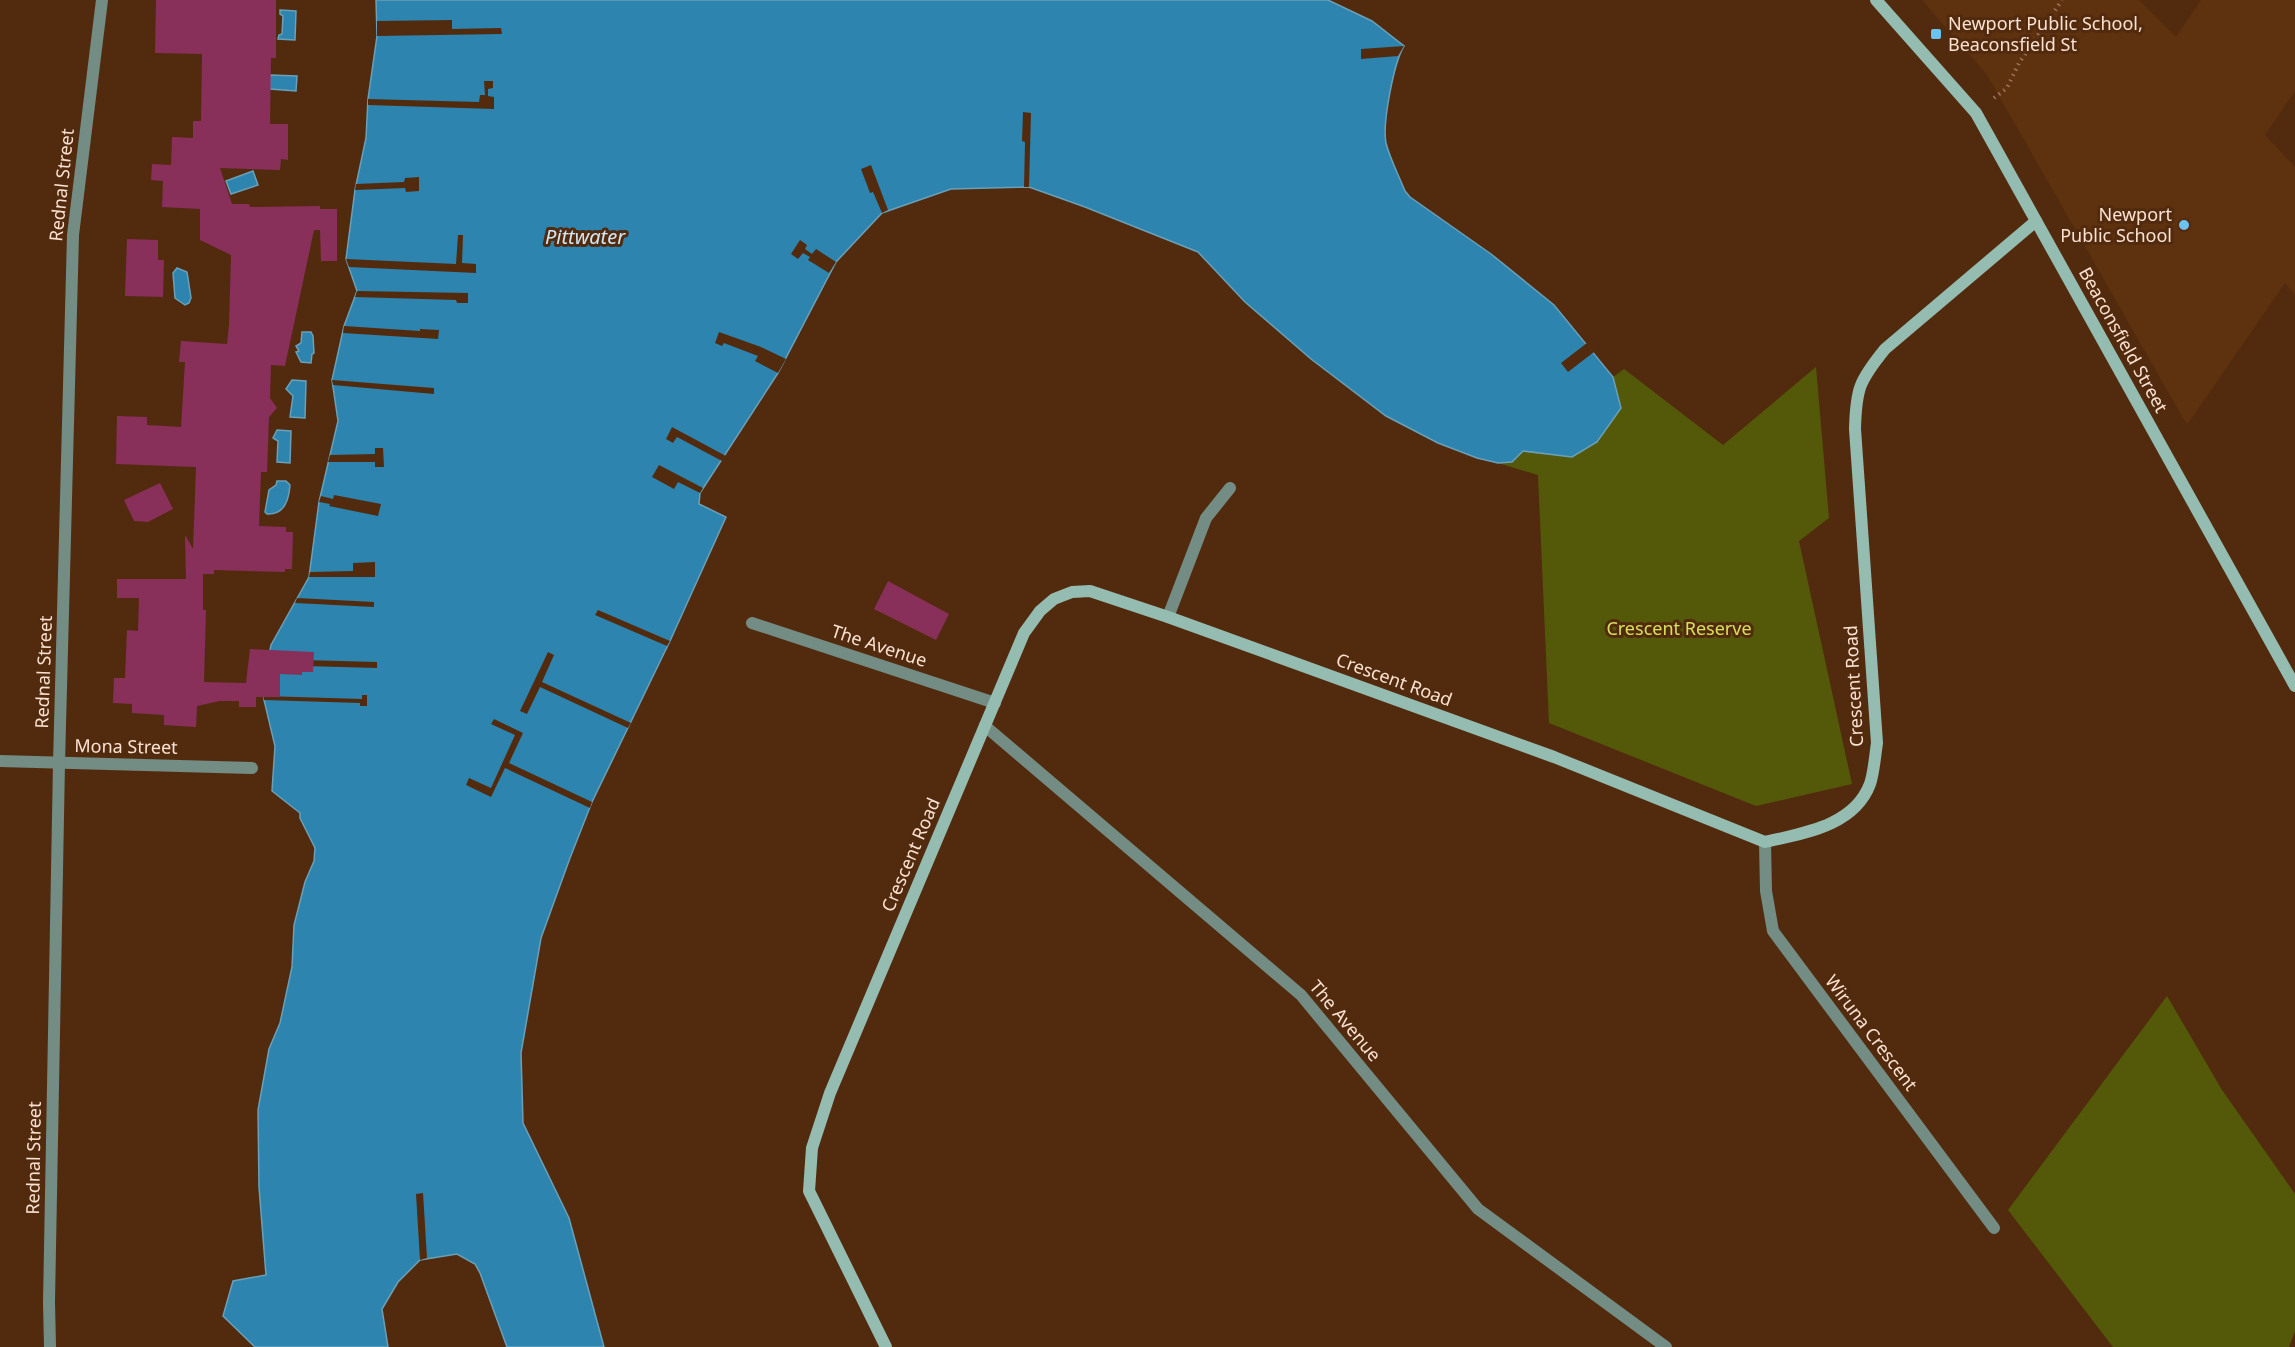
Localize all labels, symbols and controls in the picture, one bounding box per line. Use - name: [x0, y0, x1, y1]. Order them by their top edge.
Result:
- place label: Newport Public School, Beaconsfield St: [1948, 11, 2143, 56]
- marker: Newport Public School, Beaconsfield St: [1929, 27, 1943, 41]
- street label: Rednal Street: [43, 127, 79, 242]
- place label: Newport Public School: [2060, 202, 2172, 247]
- marker: Newport Public School: [2177, 218, 2191, 232]
- water label: Pittwater: [545, 223, 626, 250]
- street label: Beaconsfield Street: [2074, 262, 2174, 417]
- street label: Rednal Street: [29, 614, 57, 729]
- park label: Crescent Reserve: [1606, 616, 1752, 640]
- street label: The Avenue: [828, 618, 930, 672]
- street label: Crescent Road: [1838, 625, 1868, 747]
- street label: Crescent Road: [1333, 647, 1456, 711]
- street label: Mona Street: [74, 733, 178, 759]
- street label: Crescent Road: [875, 794, 945, 915]
- street label: Wiruna Crescent: [1820, 969, 1924, 1096]
- street label: The Avenue: [1305, 975, 1387, 1066]
- street label: Rednal Street: [20, 1101, 46, 1215]

